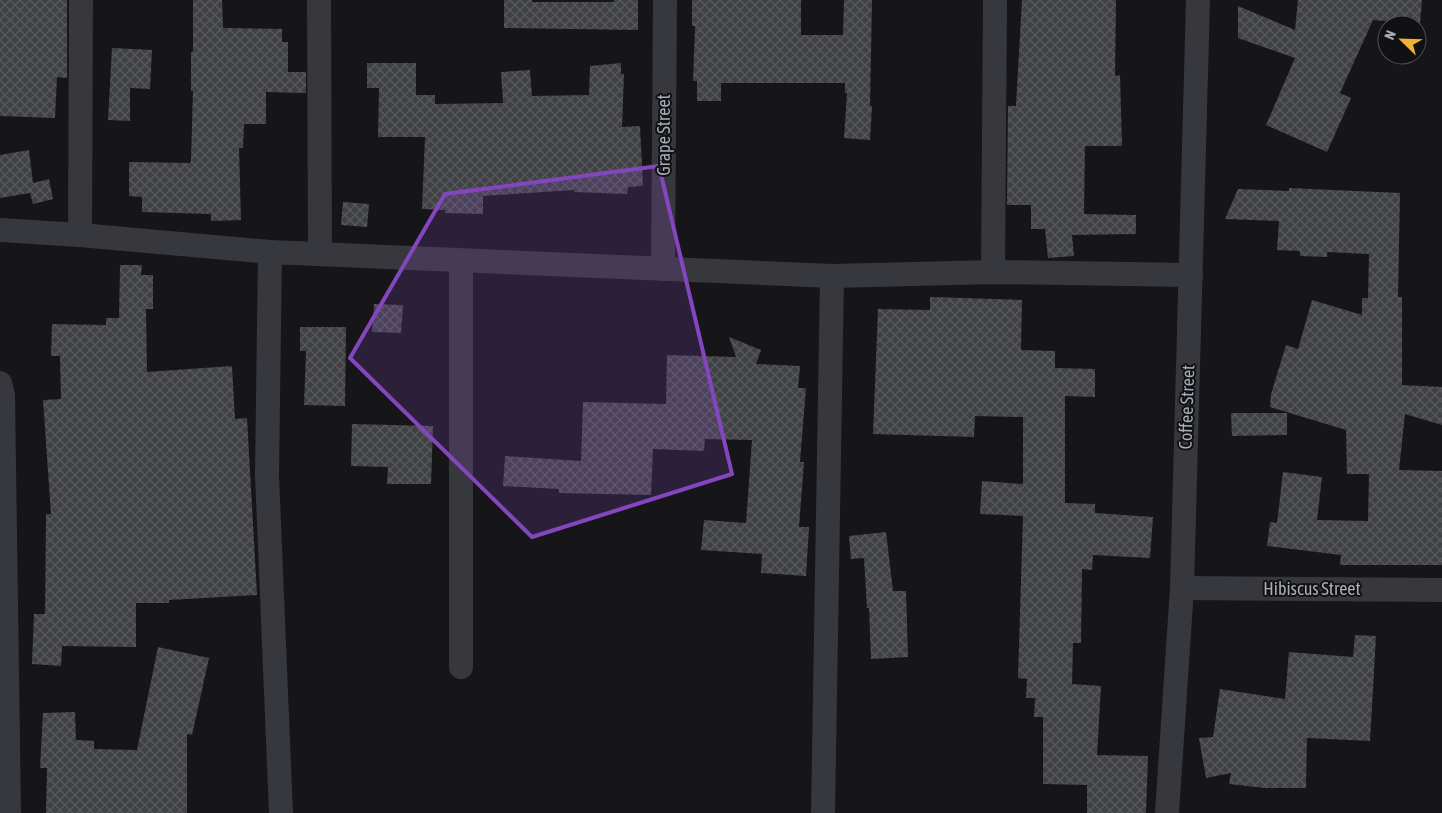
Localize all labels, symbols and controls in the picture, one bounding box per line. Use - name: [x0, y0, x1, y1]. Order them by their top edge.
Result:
- north arrow: [1377, 15, 1427, 65]
- text: N: [1381, 28, 1399, 42]
- street label: Grape Street: [653, 94, 674, 176]
- street label: Coffee Street: [1175, 364, 1198, 450]
- street label: Hibiscus Street: [1263, 578, 1361, 599]

